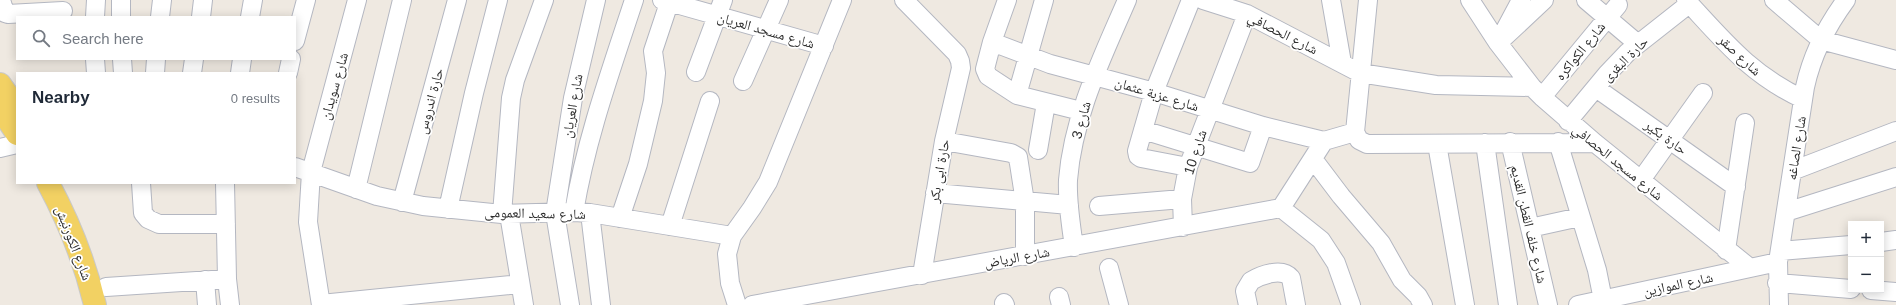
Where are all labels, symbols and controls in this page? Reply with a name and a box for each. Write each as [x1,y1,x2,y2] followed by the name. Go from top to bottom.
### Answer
[715,8,816,53] street label: شارع مسجد العريان
[1244,9,1321,61] street label: شارع الحصافي
[16,16,296,60] search box
[1552,19,1610,85] street label: شارع الكواكره
[30,27,52,49] icon: search
[62,30,144,47] text: Search here
[1713,31,1765,80] street label: شارع صقر
[1599,33,1652,85] street label: حارة البقرى
[317,51,353,122] street label: شارع سويدان
[414,66,447,136] street label: حارة اندروس
[558,73,587,140] street label: شارع العريان
[1113,74,1201,116] street label: شارع عزبة عثمان
[32,88,90,107] text: Nearby
[231,91,280,106] text: 0 results
[1068,99,1096,141] street label: شارع 3
[1783,115,1811,181] street label: شارع الصاغه
[1640,116,1690,159] street label: حارة بكير
[1567,121,1666,206] street label: شارع مسجد الحصافي
[1180,128,1212,177] street label: شارع 10
[925,138,953,205] street label: حارة ابى بكر
[1506,163,1550,285] street label: شارع خلف القطن القديم
[51,204,96,283] street label: شارع الكورنيش
[484,204,586,224] street label: شارع سعيد العمومى
[1848,221,1884,293] map controls
[1848,221,1884,257] button: +
[983,243,1051,273] street label: شارع الرياض
[1848,257,1884,293] button: −
[1642,269,1715,301] street label: شارع الموازين

